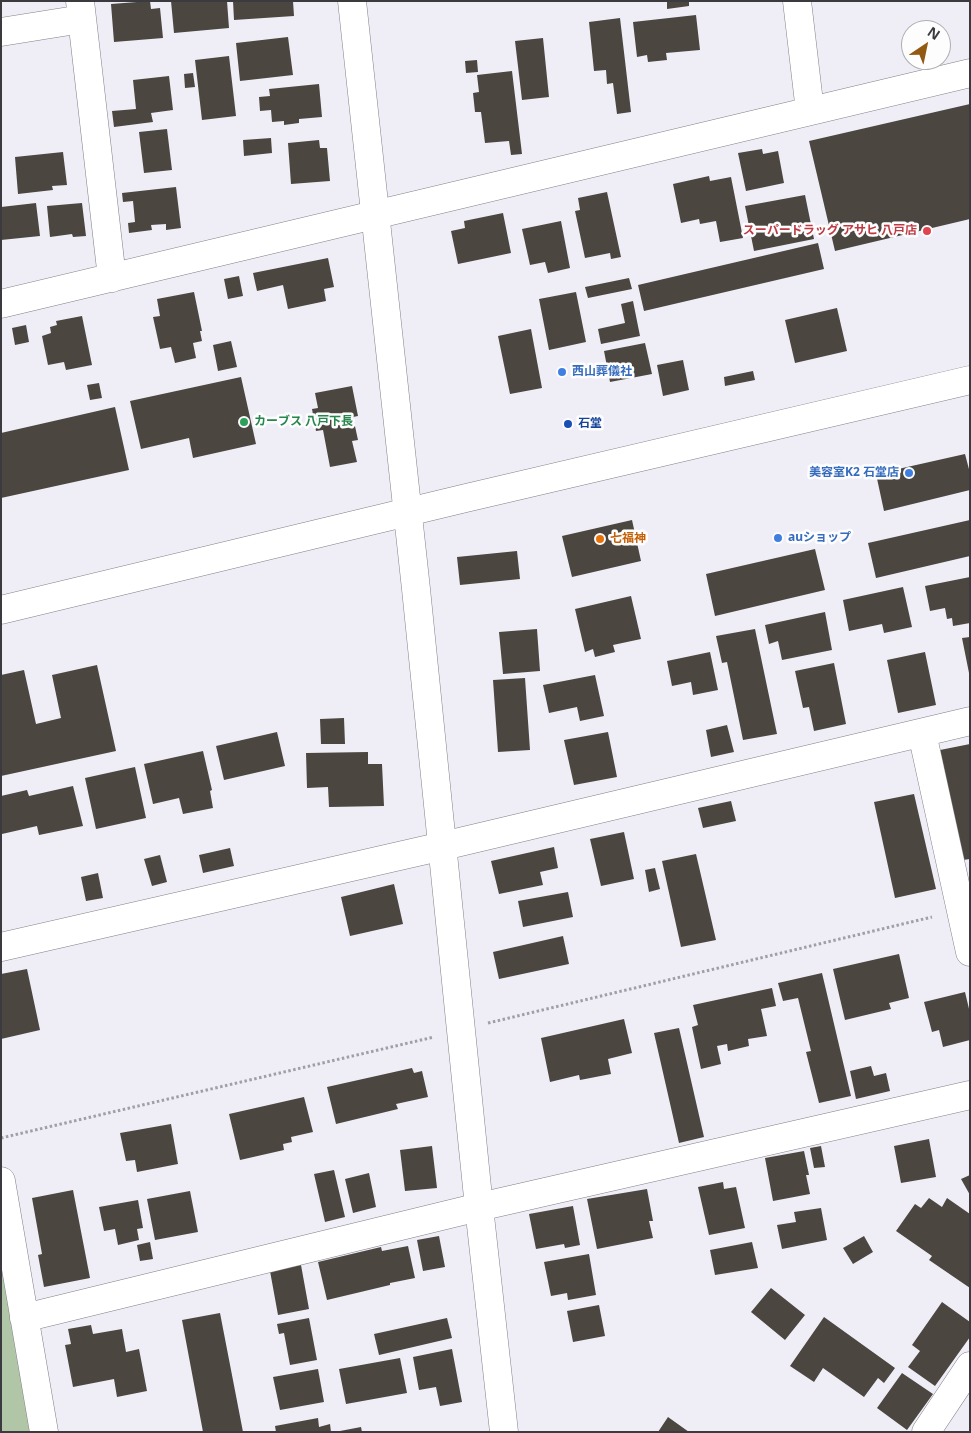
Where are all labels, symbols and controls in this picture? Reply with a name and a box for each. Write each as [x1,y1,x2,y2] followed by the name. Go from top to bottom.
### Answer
[901,20,951,70] north arrow
[924,22,944,44] text: N
[743,224,917,238] place label: スーパードラッグ アサヒ 八戸店
[921,225,933,237] marker: スーパードラッグ アサヒ 八戸店
[572,365,632,379] place label: 西山葬儀社
[556,366,568,378] marker: 西山葬儀社
[254,415,353,429] place label: カーブス 八戸下長
[238,416,250,428] marker: カーブス 八戸下長
[578,417,602,431] place label: 石堂
[562,418,574,430] marker: 石堂
[809,466,899,480] place label: 美容室K2 石堂店
[903,467,915,479] marker: 美容室K2 石堂店
[788,531,851,545] place label: auショップ
[610,532,646,546] place label: 七福神
[772,532,784,544] marker: auショップ
[594,533,606,545] marker: 七福神

